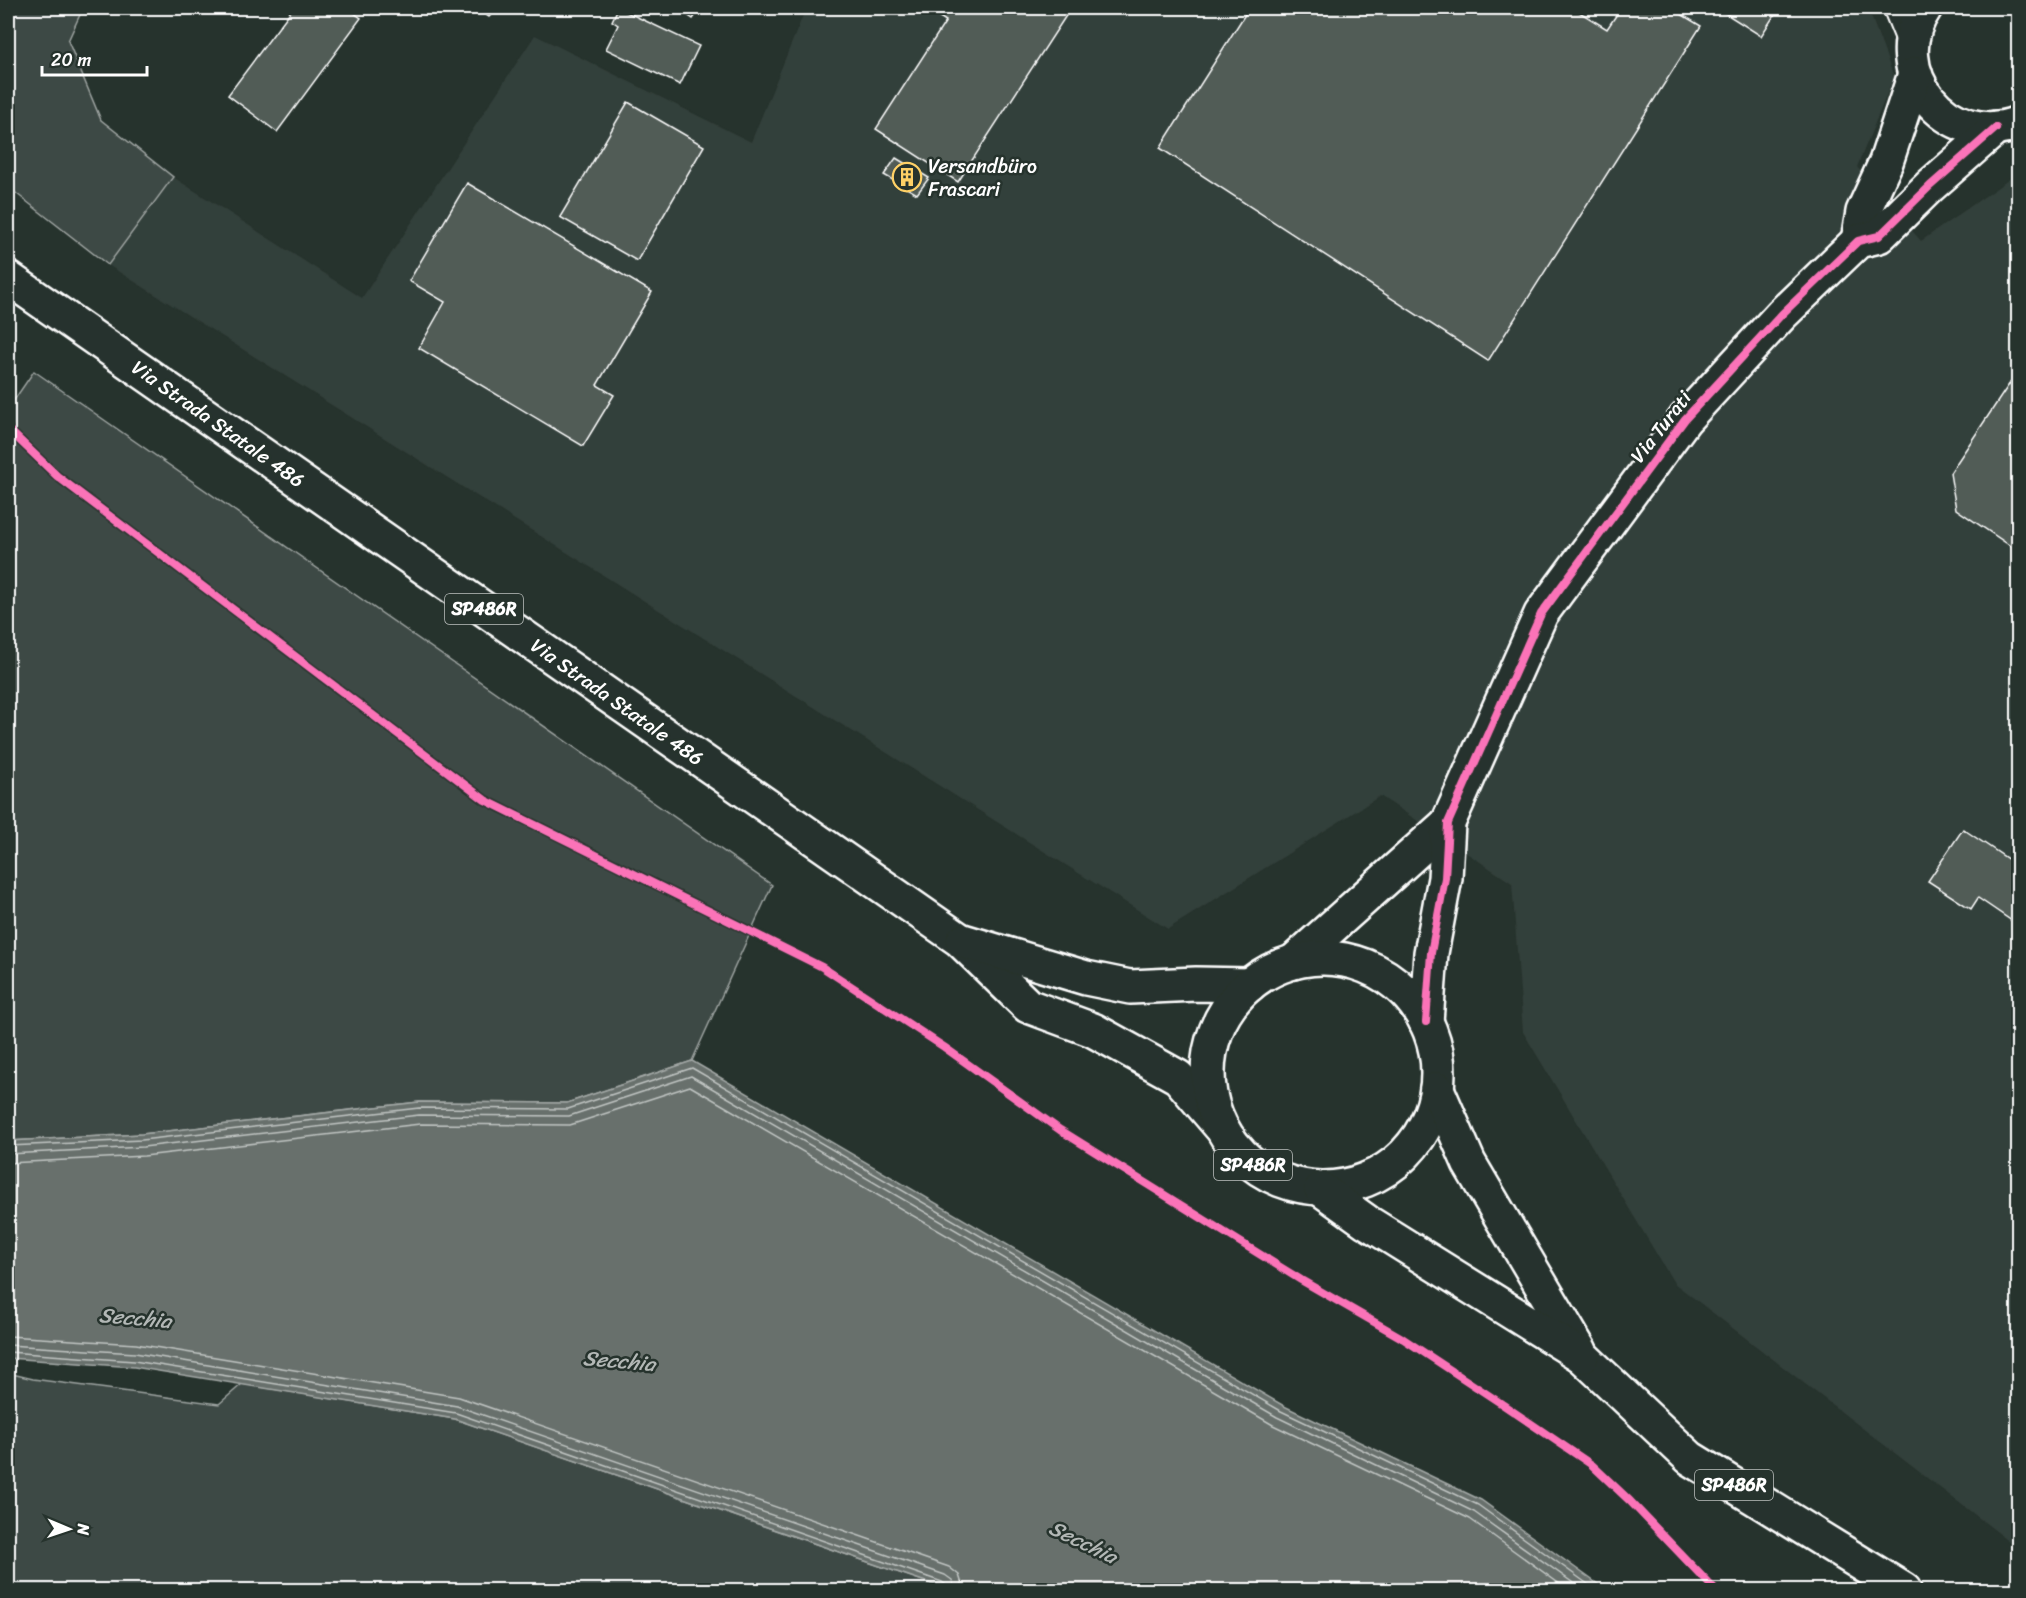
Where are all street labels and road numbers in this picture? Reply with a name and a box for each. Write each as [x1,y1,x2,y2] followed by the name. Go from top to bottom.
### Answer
[124,351,312,497] street label: Via Strada Statale 486
[1621,382,1702,471] street label: Via Turati
[445,594,523,624] road number: SP486R
[523,629,711,775] street label: Via Strada Statale 486
[1214,1150,1292,1180] road number: SP486R
[1695,1470,1773,1500] road number: SP486R

